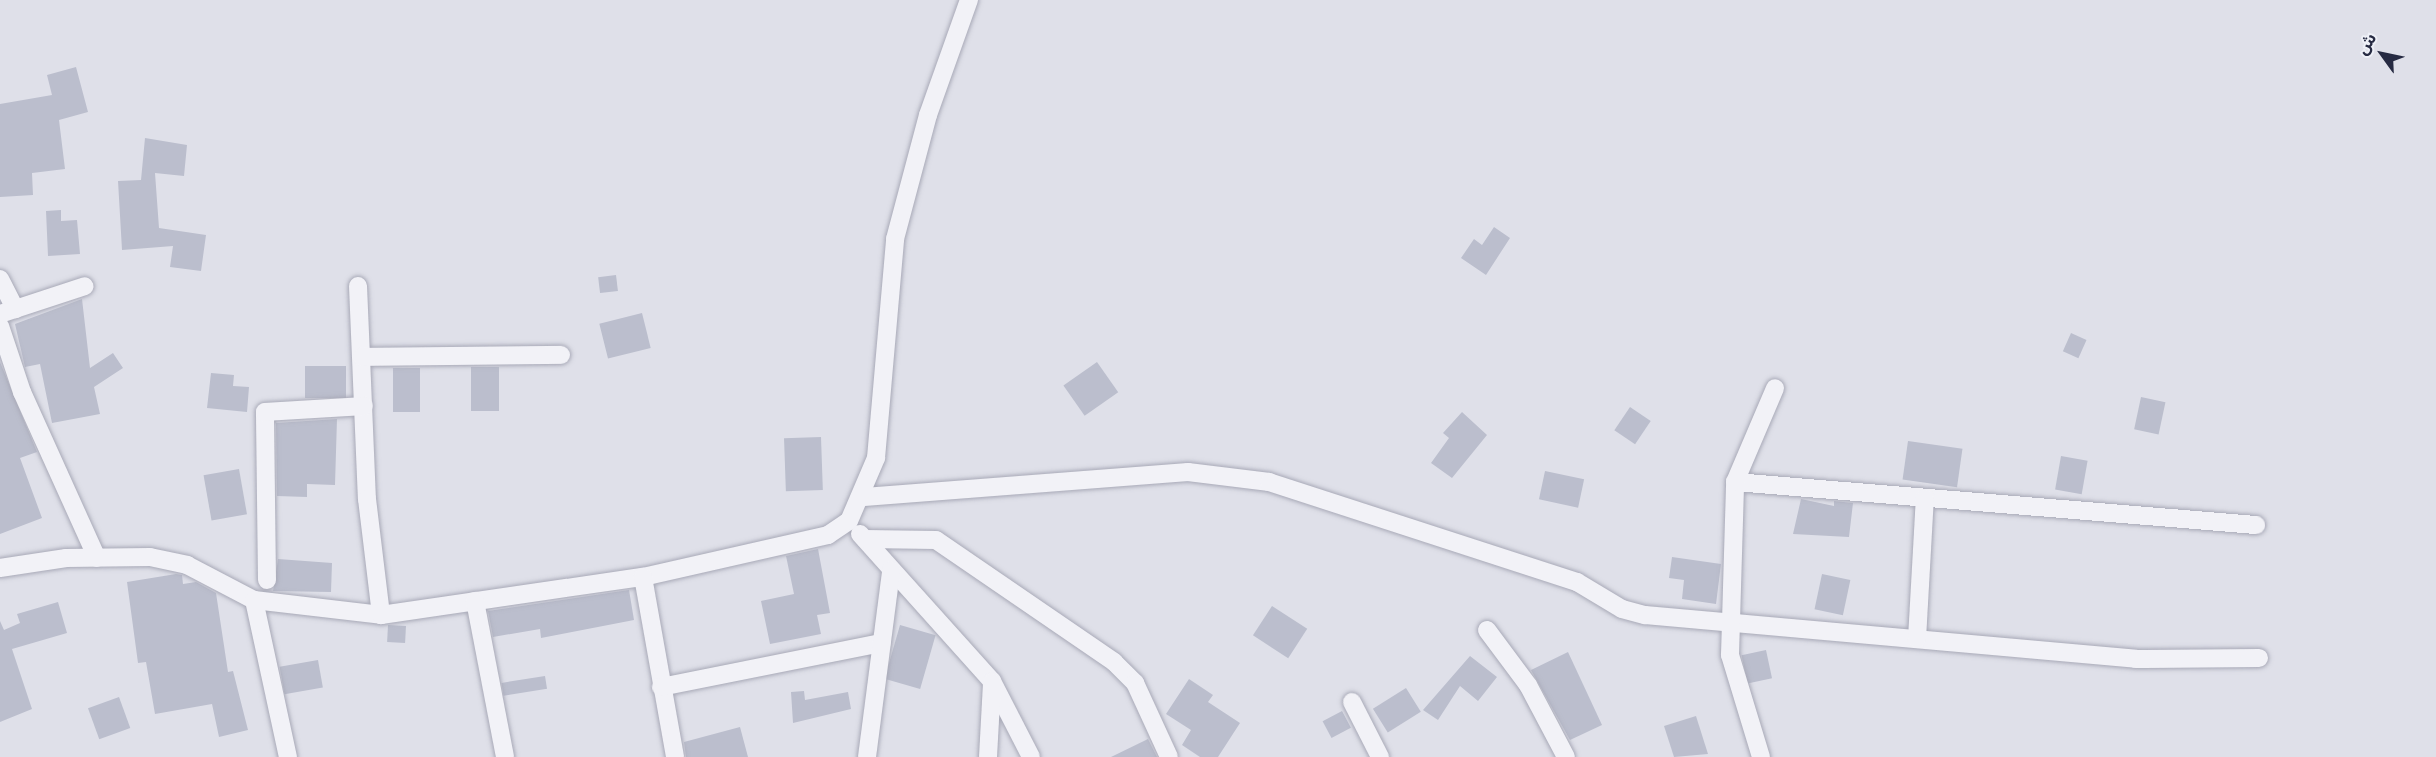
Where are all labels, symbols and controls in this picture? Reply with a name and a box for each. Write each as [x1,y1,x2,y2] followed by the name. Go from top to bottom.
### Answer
[2352,24,2412,84] north arrow
[2353,30,2380,58] text: ش

